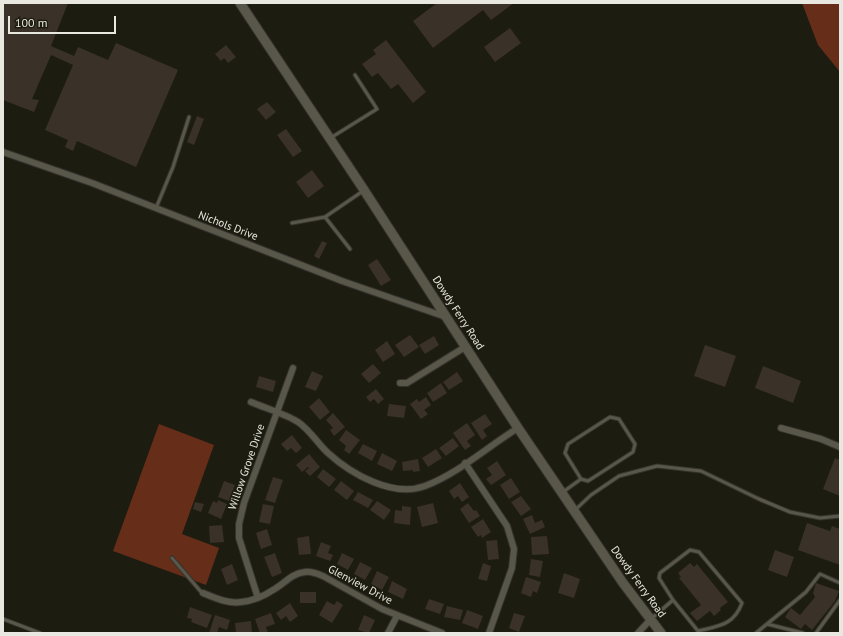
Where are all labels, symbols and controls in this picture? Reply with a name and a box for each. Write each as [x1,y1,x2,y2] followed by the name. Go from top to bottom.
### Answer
[10,8,118,34] scale bar
[15,15,48,30] text: 100 m
[196,209,260,243] street label: Nichols Drive
[429,274,487,352] street label: Dowdy Ferry Road
[226,422,268,512] street label: Willow Grove Drive
[608,544,668,620] street label: Dowdy Ferry Road
[326,563,394,607] street label: Glenview Drive

